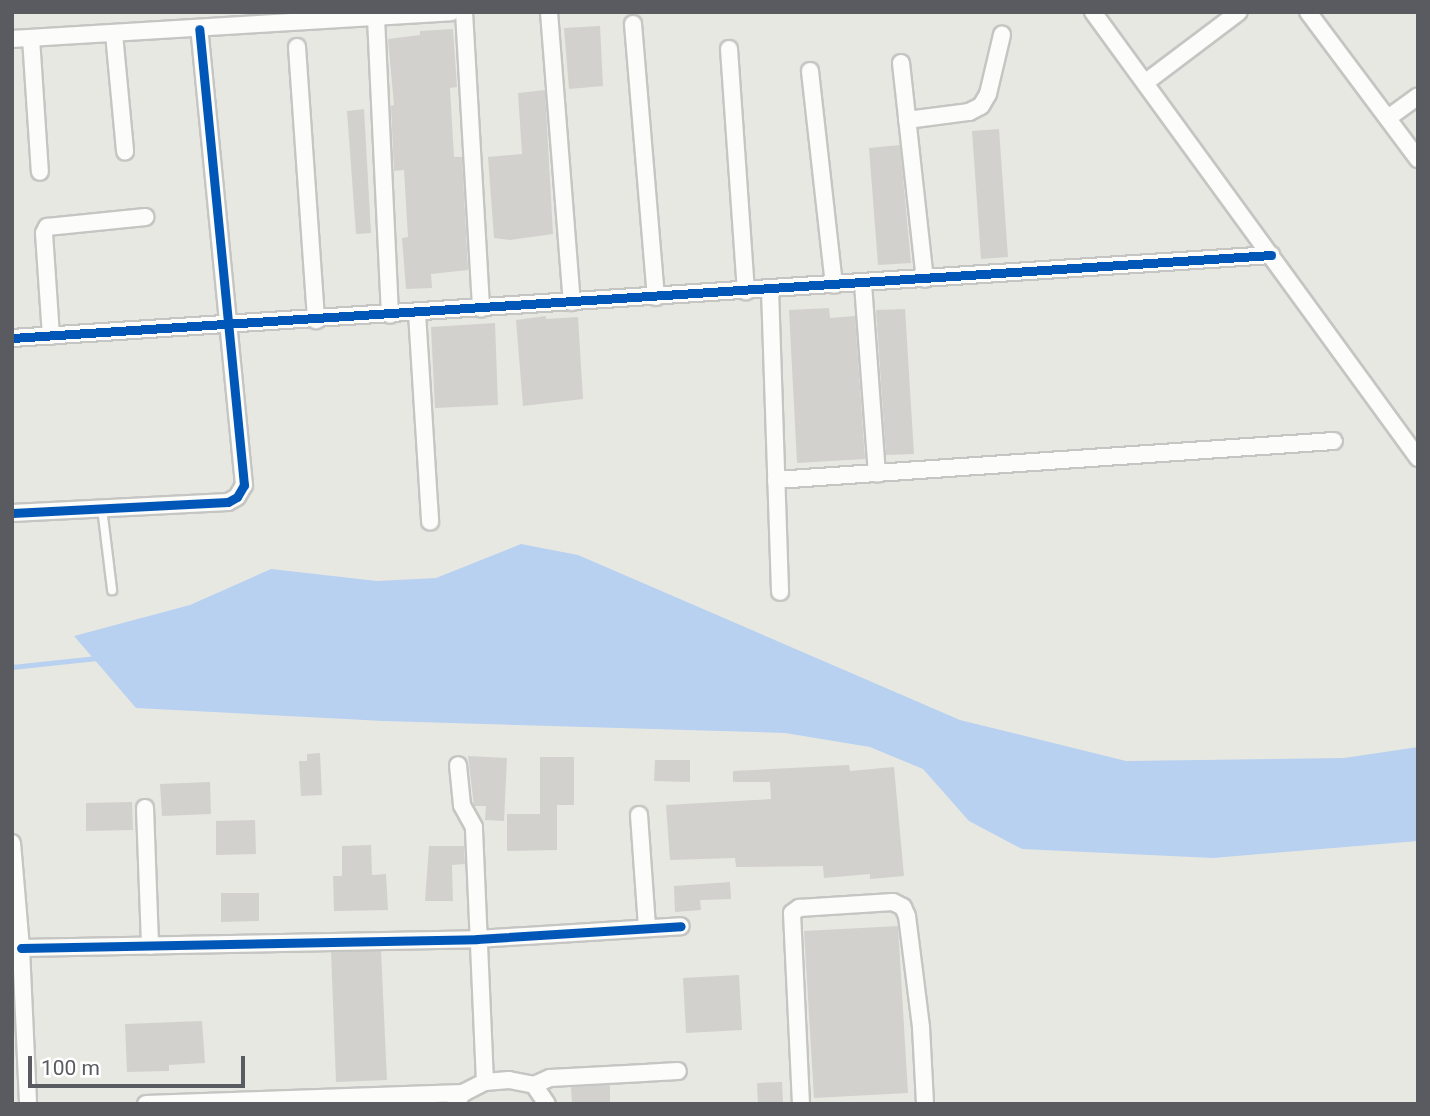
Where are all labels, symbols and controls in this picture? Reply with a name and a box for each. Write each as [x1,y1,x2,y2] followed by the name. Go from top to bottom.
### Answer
[32,1042,248,1086] scale bar
[41,1056,100,1080] text: 100 m

